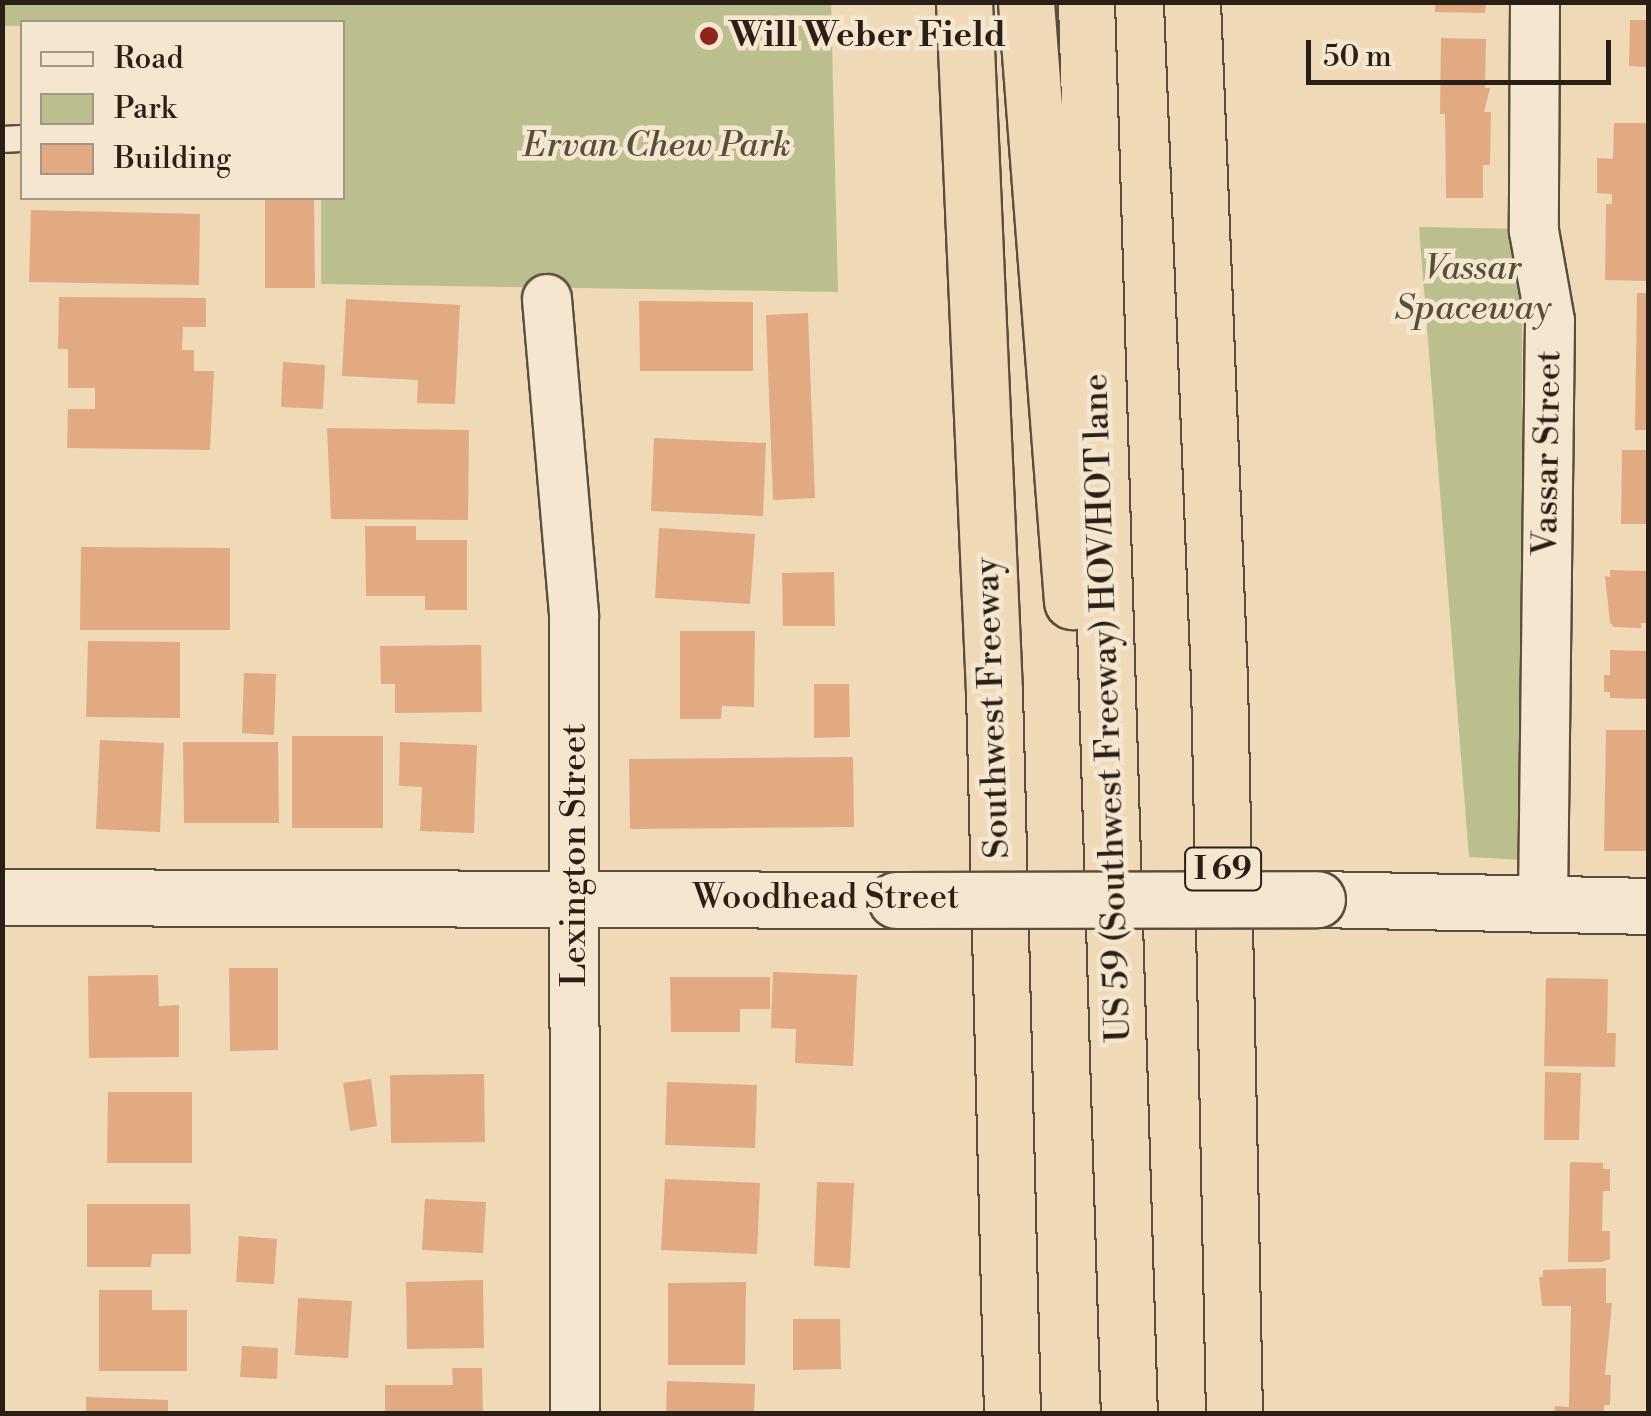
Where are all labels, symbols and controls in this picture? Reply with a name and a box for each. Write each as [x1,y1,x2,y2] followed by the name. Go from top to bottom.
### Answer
[729,15,1006,57] place label: Will Weber Field
[20,20,345,200] legend
[1311,20,1616,82] scale bar
[698,25,720,47] marker: Will Weber Field
[1323,38,1392,76] text: 50 m
[114,40,184,78] text: Road
[114,90,176,128] text: Park
[523,125,791,167] park label: Ervan Chew Park
[114,140,231,178] text: Building
[1395,248,1551,330] park label: Vassar Spaceway
[1525,350,1571,556] street label: Vassar Street
[1075,373,1141,1043] street label: US 59 (Southwest Freeway) HOV/HOT lane
[967,557,1019,859] street label: Southwest Freeway
[554,723,596,987] street label: Lexington Street
[1183,842,1263,896] road number: I 69
[693,877,959,919] street label: Woodhead Street

